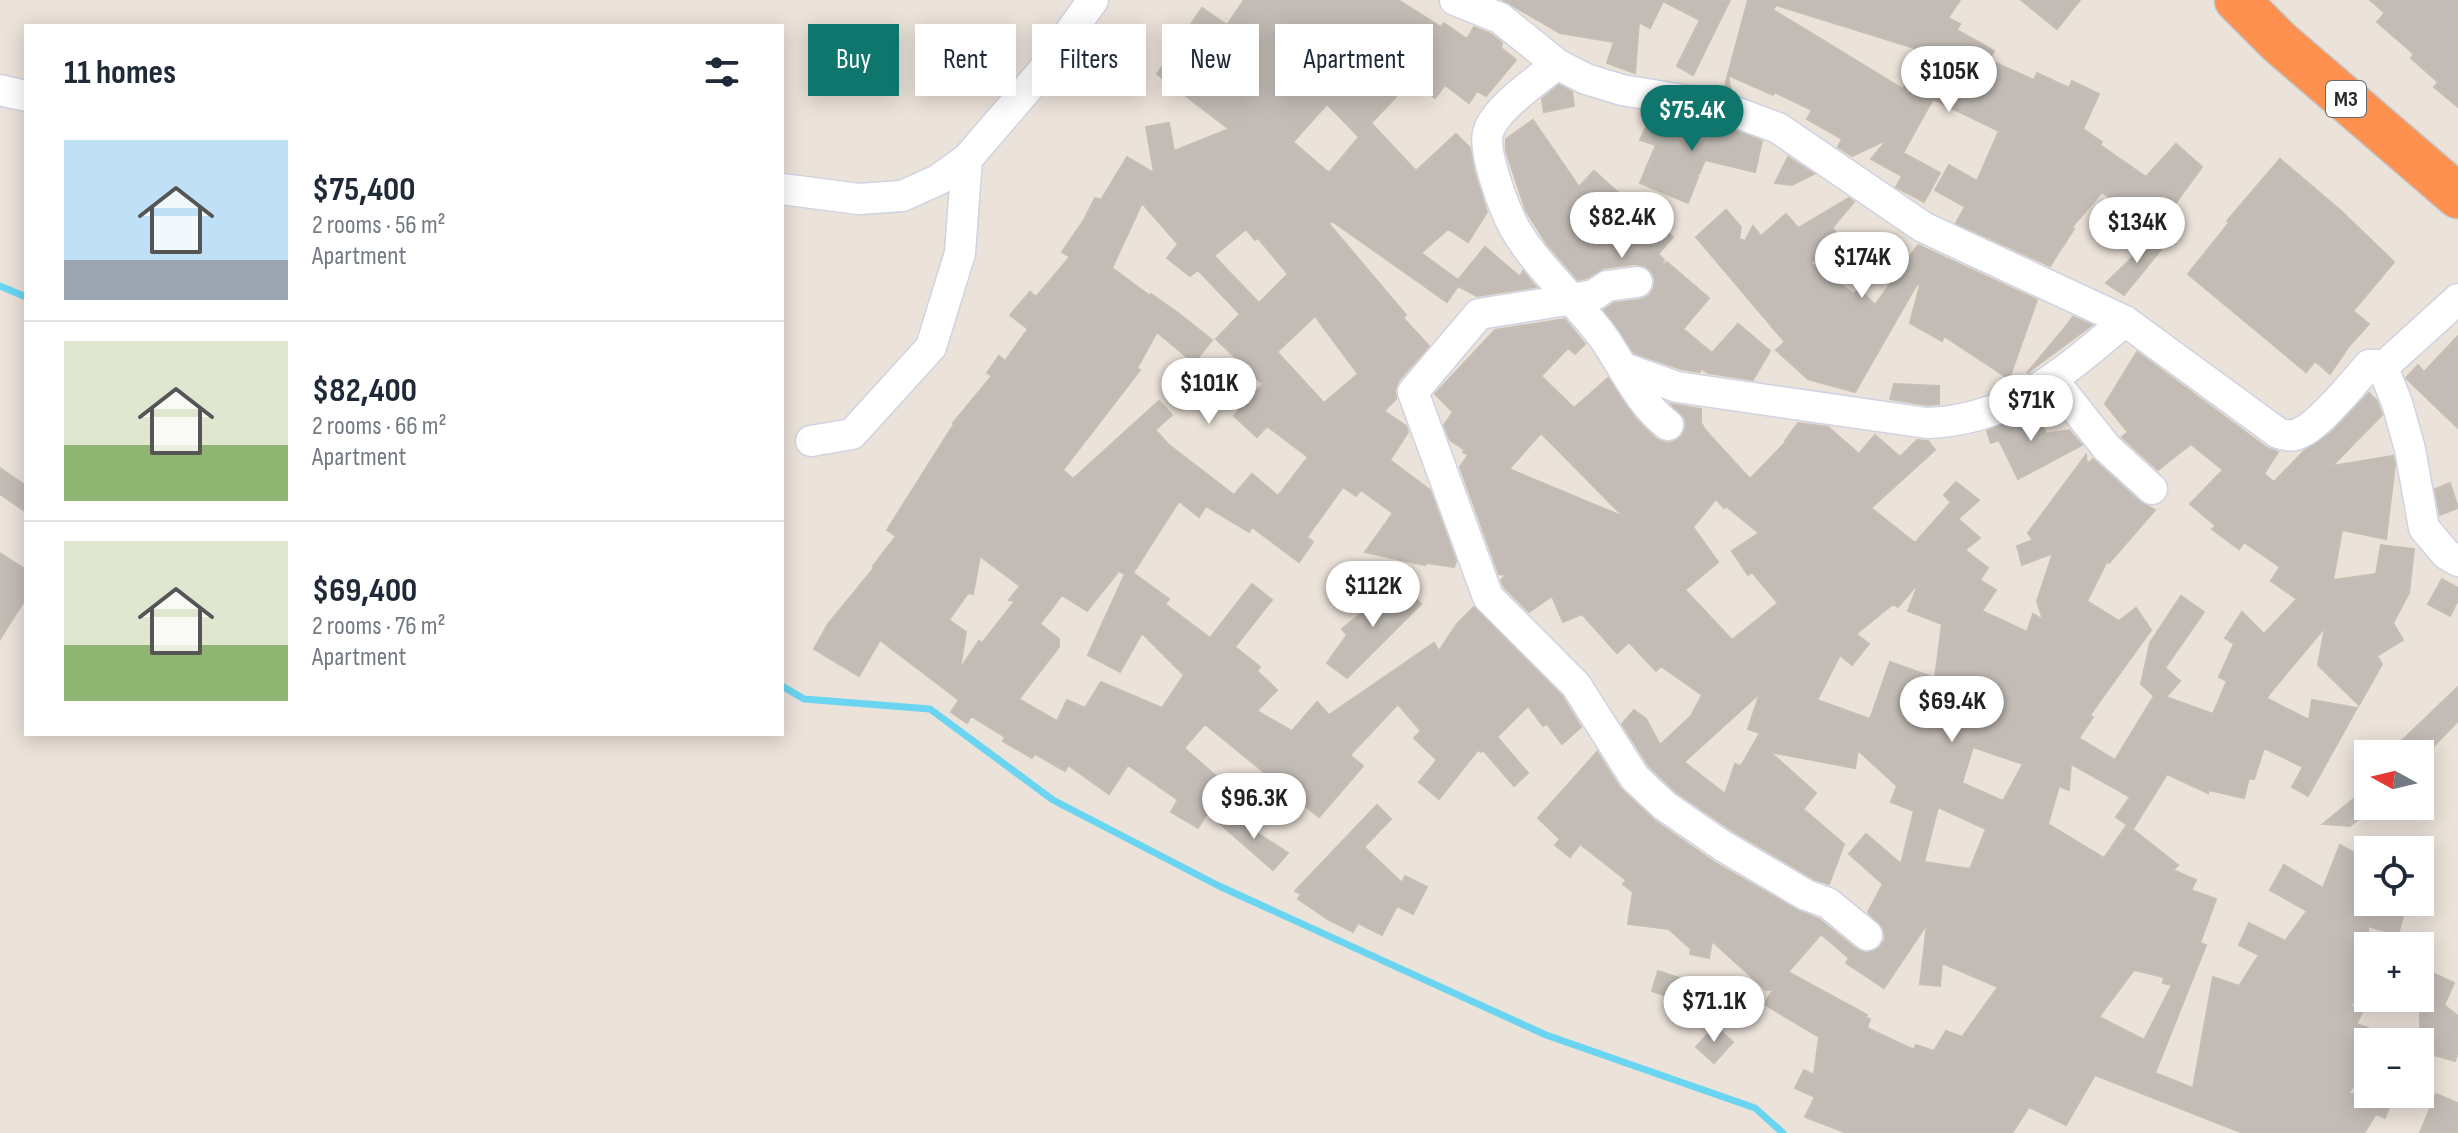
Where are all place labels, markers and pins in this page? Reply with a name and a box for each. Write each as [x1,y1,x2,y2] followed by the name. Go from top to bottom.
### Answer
[1893,46,2005,114] pin: $105K
[1627,85,1757,153] pin: $75.4K
[1557,192,1687,260] pin: $82.4K
[2081,197,2193,265] pin: $134K
[1806,232,1918,300] pin: $174K
[1153,358,1265,426] pin: $101K
[1984,375,2078,443] pin: $71K
[1317,561,1429,629] pin: $112K
[1887,676,2017,744] pin: $69.4K
[1189,773,1319,841] pin: $96.3K
[1649,976,1779,1044] pin: $71.1K

